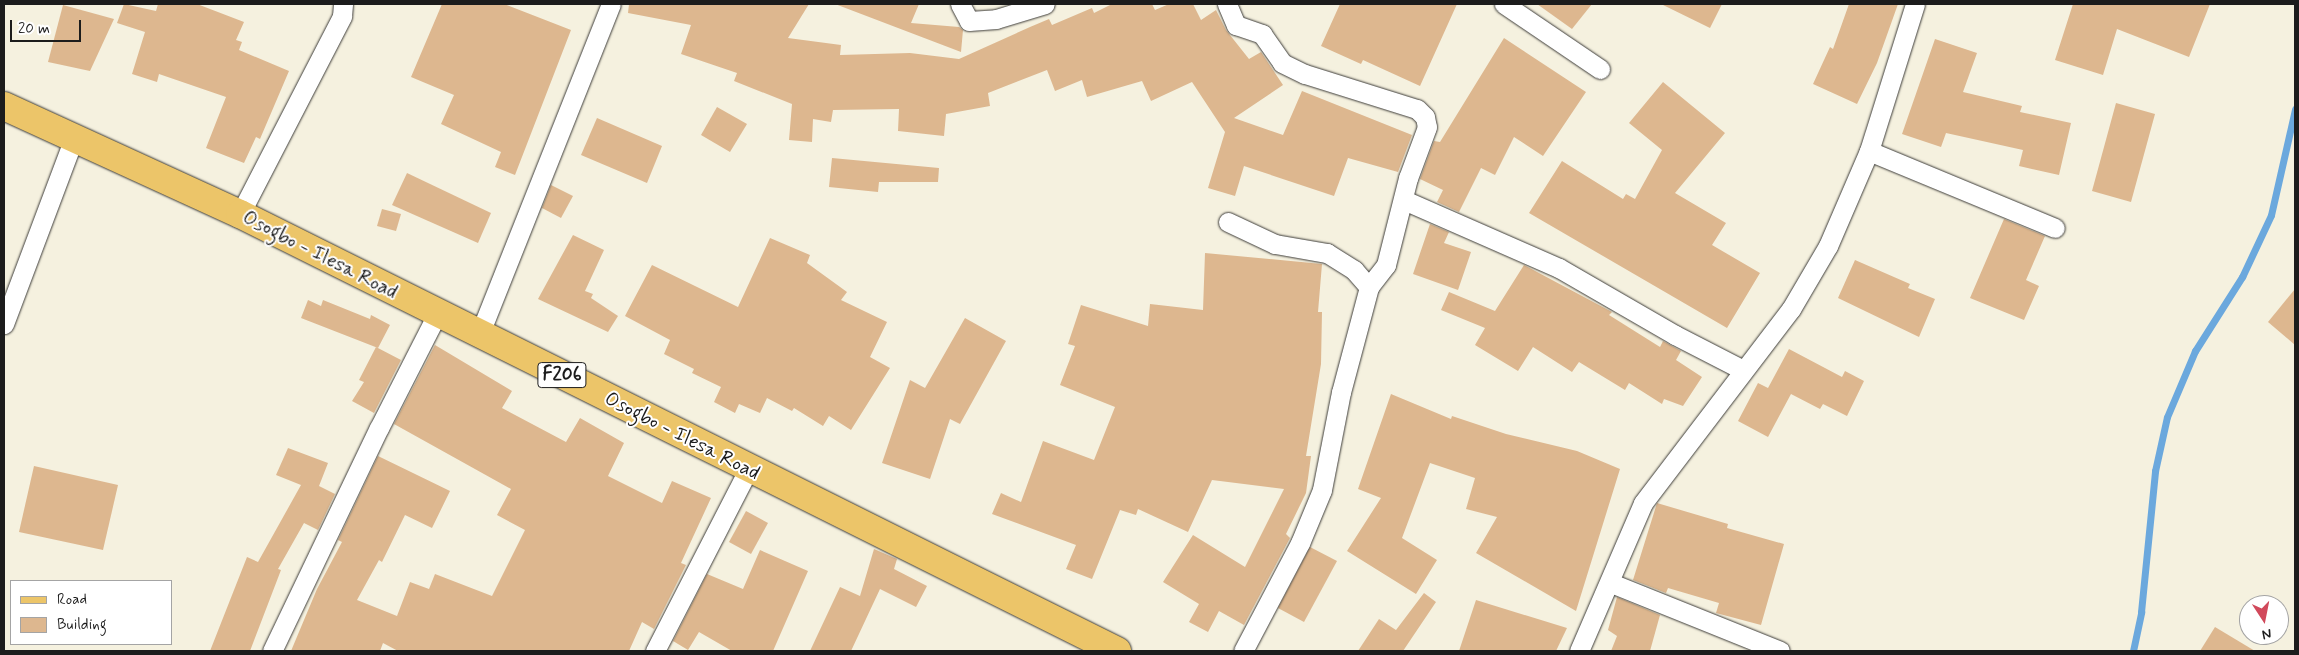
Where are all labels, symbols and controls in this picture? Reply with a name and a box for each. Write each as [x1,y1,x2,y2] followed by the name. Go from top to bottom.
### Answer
[12,10,84,42] scale bar
[18,19,50,39] text: 20 m
[239,206,401,304] street label: Osogbo - Ilesa Road
[537,358,587,392] road number: F206
[601,387,763,485] street label: Osogbo - Ilesa Road
[10,580,172,645] legend
[57,590,87,610] text: Road
[2239,595,2289,645] north arrow
[57,615,107,635] text: Building
[2260,624,2273,643] text: N

